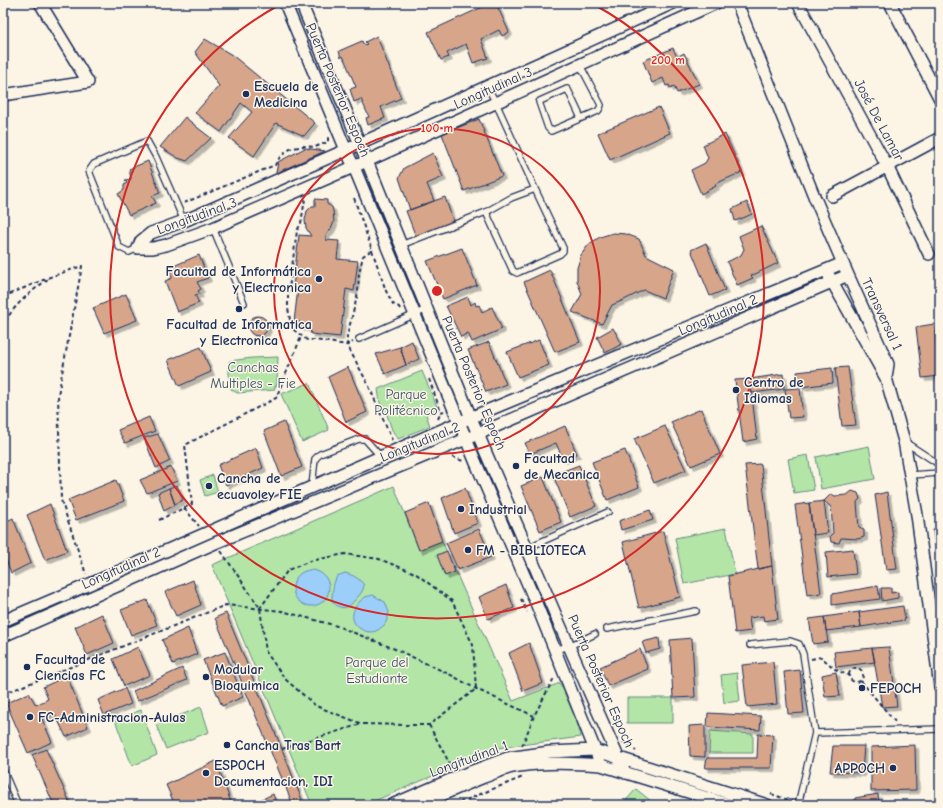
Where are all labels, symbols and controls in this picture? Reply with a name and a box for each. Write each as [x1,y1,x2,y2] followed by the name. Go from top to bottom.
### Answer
[302,20,374,160] street label: Puerta Posterior Espoch
[651,53,685,67] text: 200 m
[451,63,535,113] street label: Longitudinal 3
[850,76,908,164] street label: José De Lamar
[254,78,319,111] place label: Escuela de Medicina
[241,89,251,99] marker: Escuela de Medicina
[421,121,453,135] text: 100 m
[155,194,239,238] street label: Longitudinal 3
[165,263,311,296] place label: Facultad de Informática y Electronica
[314,274,324,284] marker: Facultad de Informática y Electronica
[858,275,906,353] street label: Transversal 1
[430,284,444,298] centre of rings
[676,291,760,339] street label: Longitudinal 2
[234,304,244,314] marker: Facultad de Informatica y Electronica
[438,313,510,453] street label: Puerta Posterior Espoch
[166,316,312,349] place label: Facultad de Informatica y Electronica
[210,359,296,392] park label: Canchas Multiples - Fie
[744,374,803,407] place label: Centro de Idiomas
[731,385,741,395] marker: Centro de Idiomas
[374,386,438,419] park label: Parque Politécnico
[378,418,462,466] street label: Longitudinal 2
[524,450,600,483] place label: Facultad de Mecanica
[511,461,521,471] marker: Facultad de Mecanica
[217,470,302,503] place label: Cancha de ecuavoley FIE
[204,481,214,491] marker: Cancha de ecuavoley FIE
[469,501,527,518] place label: Industrial
[456,504,466,514] marker: Industrial
[476,542,586,559] place label: FM - BIBLIOTECA
[79,543,163,593] street label: Longitudinal 2
[463,545,473,555] marker: FM - BIBLIOTECA
[564,612,638,750] street label: Puerta Posterior Espoch
[35,651,106,684] place label: Facultad de Ciencias FC
[345,654,409,687] park label: Parque del Estudiante
[214,661,279,694] place label: Modular Bioquimica
[22,662,32,672] marker: Facultad de Ciencias FC
[201,672,211,682] marker: Modular Bioquimica
[870,680,922,697] place label: FEPOCH
[857,683,867,693] marker: FEPOCH
[38,709,185,726] place label: FC-Administracion-Aulas
[25,712,35,722] marker: FC-Administracion-Aulas
[235,737,341,754] place label: Cancha Tras Bart
[427,737,511,781] street label: Longitudinal 1
[222,740,232,750] marker: Cancha Tras Bart
[214,757,333,790] place label: ESPOCH Documentacion, IDI
[834,760,885,777] place label: APPOCH
[888,763,898,773] marker: APPOCH
[201,768,211,778] marker: ESPOCH Documentacion, IDI

